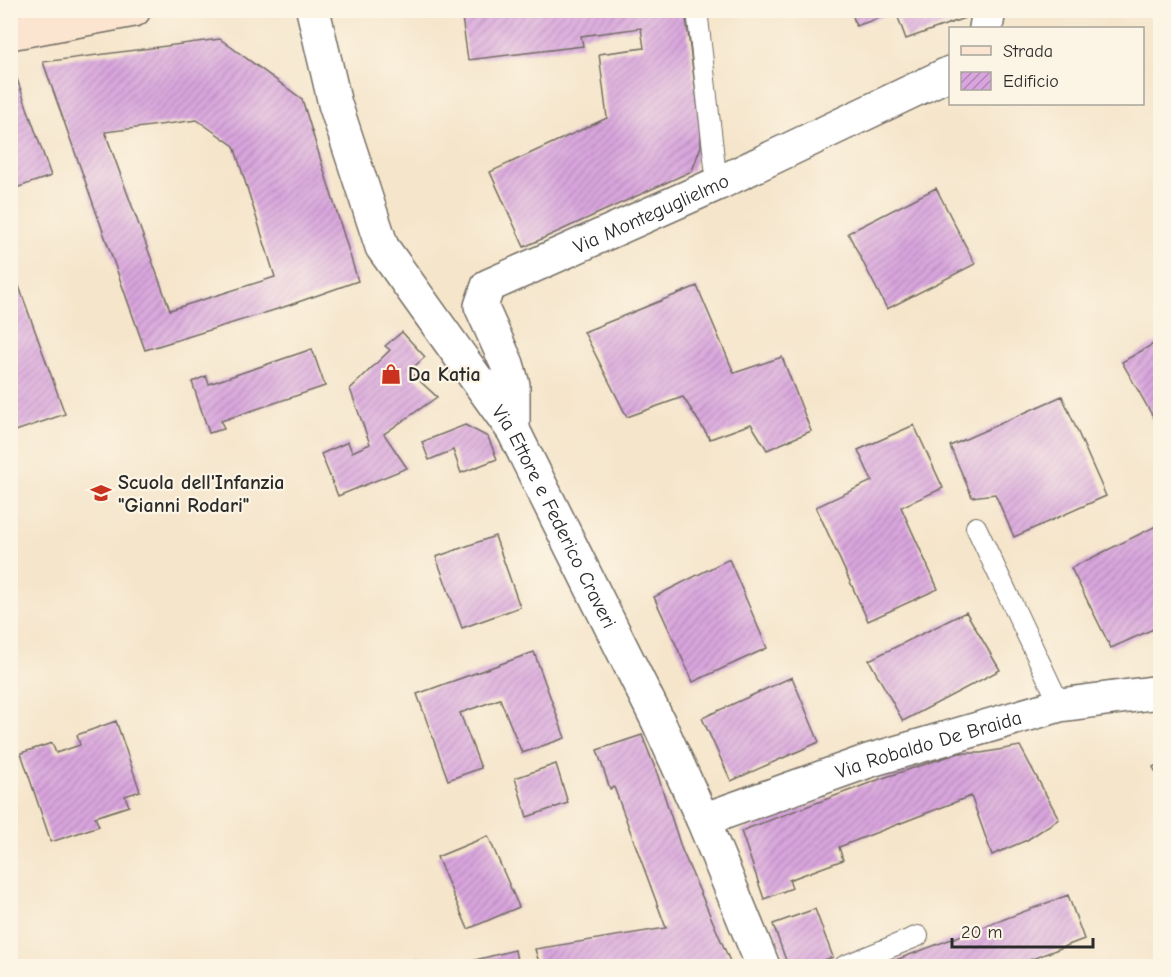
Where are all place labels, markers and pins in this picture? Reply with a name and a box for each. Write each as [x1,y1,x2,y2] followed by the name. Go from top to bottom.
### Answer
[379,362,403,386] shop icon: Da Katia
[408,363,481,386] place label: Da Katia
[118,471,284,517] place label: Scuola dell'Infanzia "Gianni Rodari"
[89,481,113,505] school or university icon: Scuola dell'Infanzia "Gianni Rodari"

